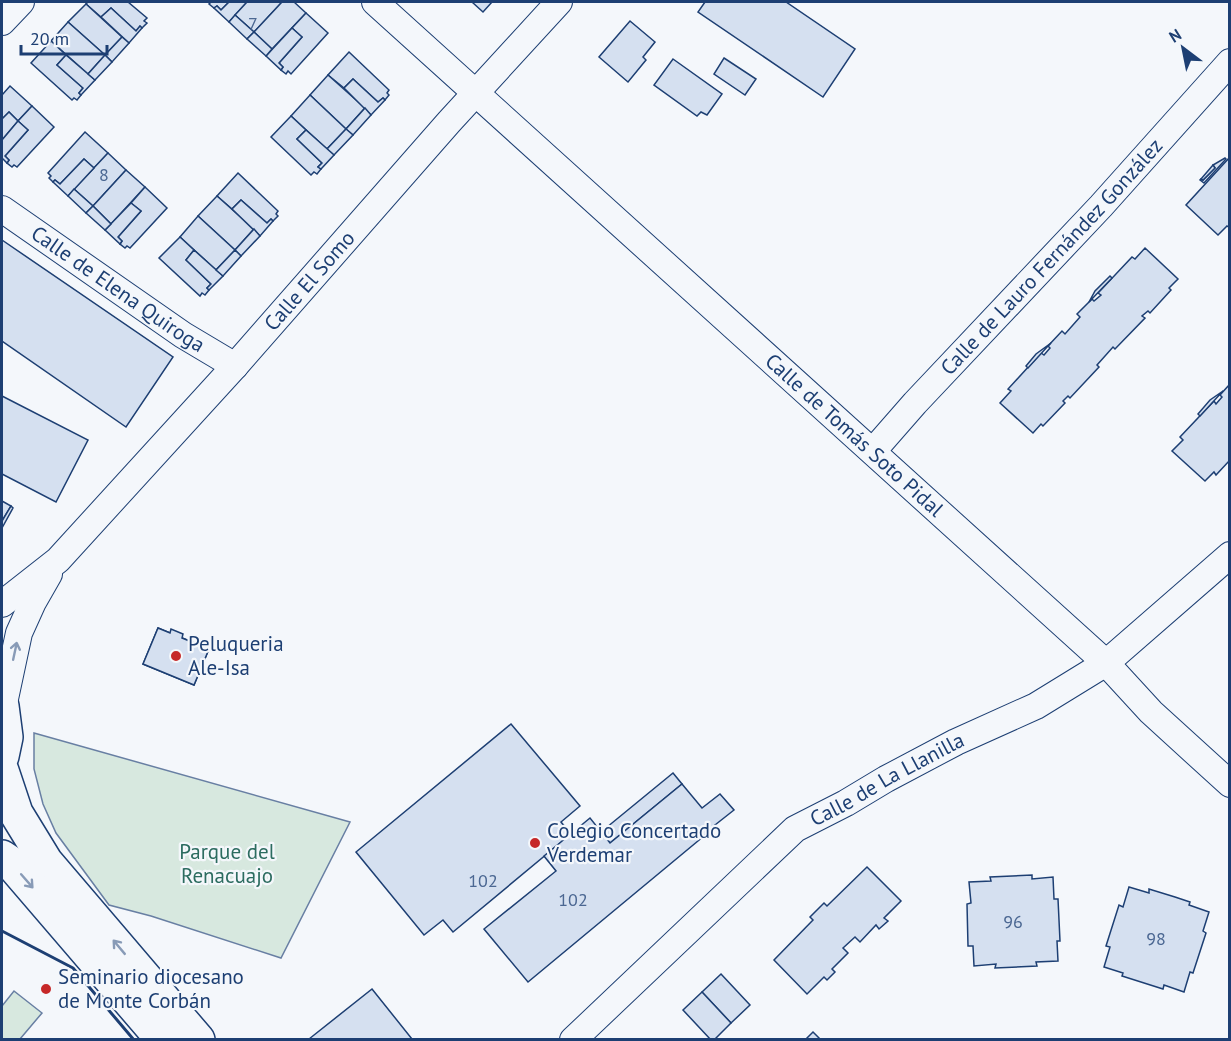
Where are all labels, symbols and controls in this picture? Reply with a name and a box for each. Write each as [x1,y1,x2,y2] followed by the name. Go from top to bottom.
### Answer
[248,12,258,35] house number: 7
[21,18,106,56] scale bar
[1153,18,1213,78] north arrow
[1165,24,1185,47] text: N
[30,27,69,50] text: 20 m
[934,132,1168,381] street label: Calle de Lauro Fernández González
[99,163,109,186] house number: 8
[26,219,210,358] street label: Calle de Elena Quiroga
[258,225,360,336] street label: Calle El Somo
[760,347,949,522] street label: Calle de Tomás Soto Pidal
[188,630,284,681] place label: Peluqueria Ale-Isa
[10,642,21,661] one-way arrow
[169,649,183,663] marker: Peluqueria Ale-Isa
[805,726,968,832] street label: Calle de La Llanilla
[546,817,721,868] place label: Colegio Concertado Verdemar
[528,836,542,850] marker: Colegio Concertado Verdemar
[179,838,275,889] park label: Parque del Renacuajo
[468,869,498,892] house number: 102
[20,874,34,889] one-way arrow
[558,888,588,911] house number: 102
[1003,910,1023,933] house number: 96
[1146,927,1166,950] house number: 98
[112,939,125,955] one-way arrow
[58,963,244,1014] place label: Seminario diocesano de Monte Corbán
[39,982,53,996] marker: Seminario diocesano de Monte Corbán

